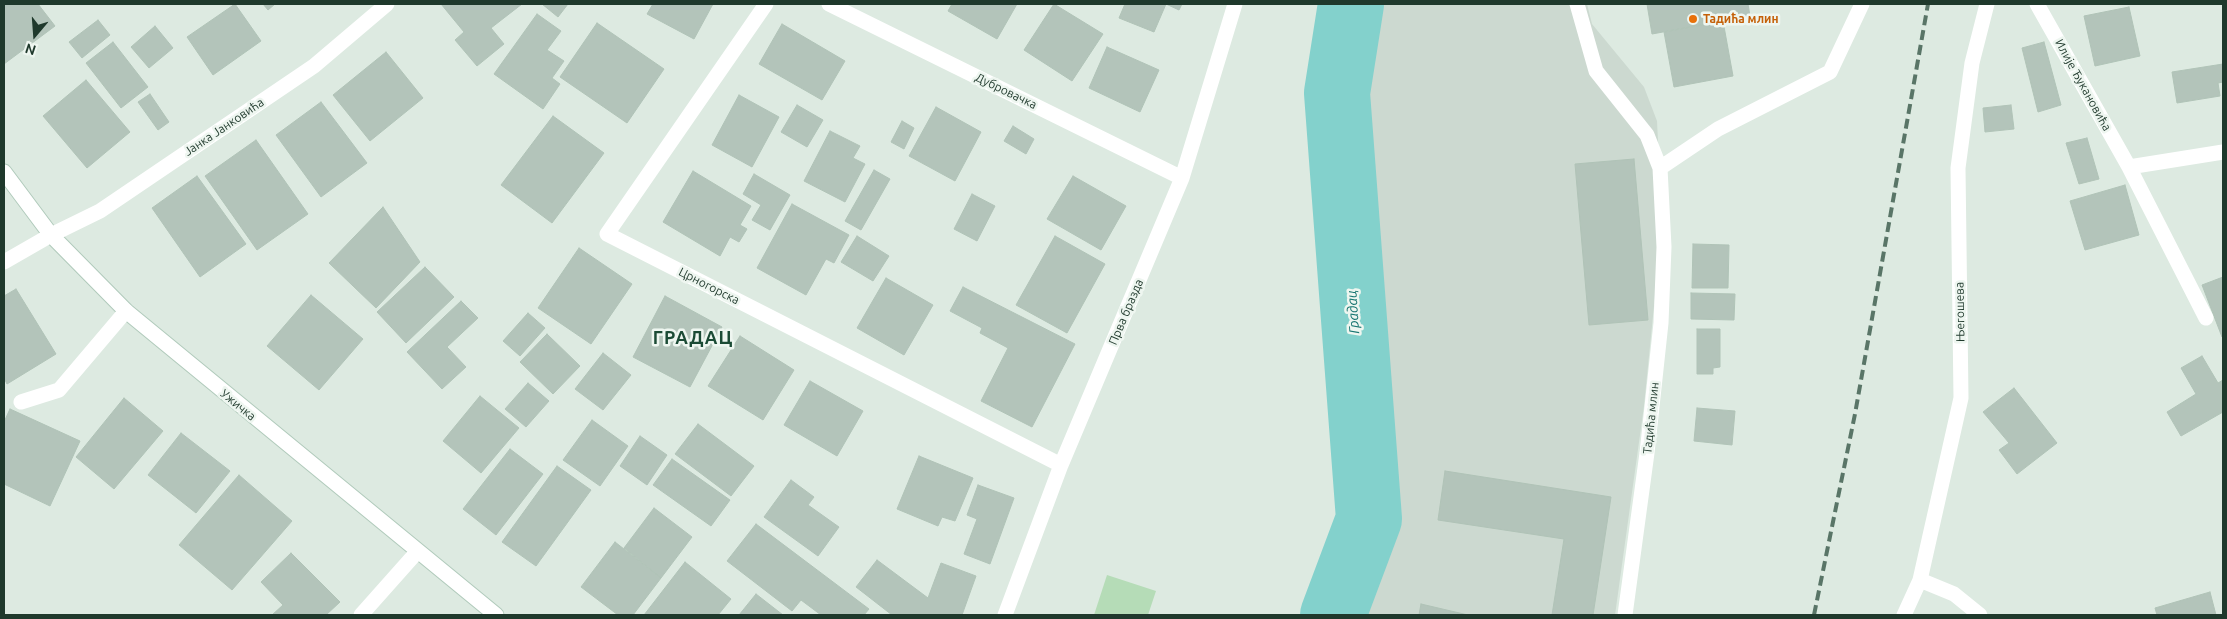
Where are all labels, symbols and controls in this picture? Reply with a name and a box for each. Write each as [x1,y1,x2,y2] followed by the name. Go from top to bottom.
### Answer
[10,10,60,60] north arrow
[1703,12,1778,26] place label: Тадића млин
[1687,13,1699,25] marker: Тадића млин
[2052,37,2114,133] street label: Илије Ђукановића
[23,40,38,58] text: N
[973,70,1039,112] street label: Дубровачка
[181,95,267,159] street label: Јанка Јанковића
[676,265,742,307] street label: Црногорска
[1106,277,1146,347] street label: Прва бразда
[1952,282,1968,342] street label: Његошева
[1343,290,1363,334] water label: Градац
[652,327,734,349] district label: ГРАДАЦ
[1640,381,1662,455] street label: Тадића млин
[217,386,259,424] street label: Ужичка

